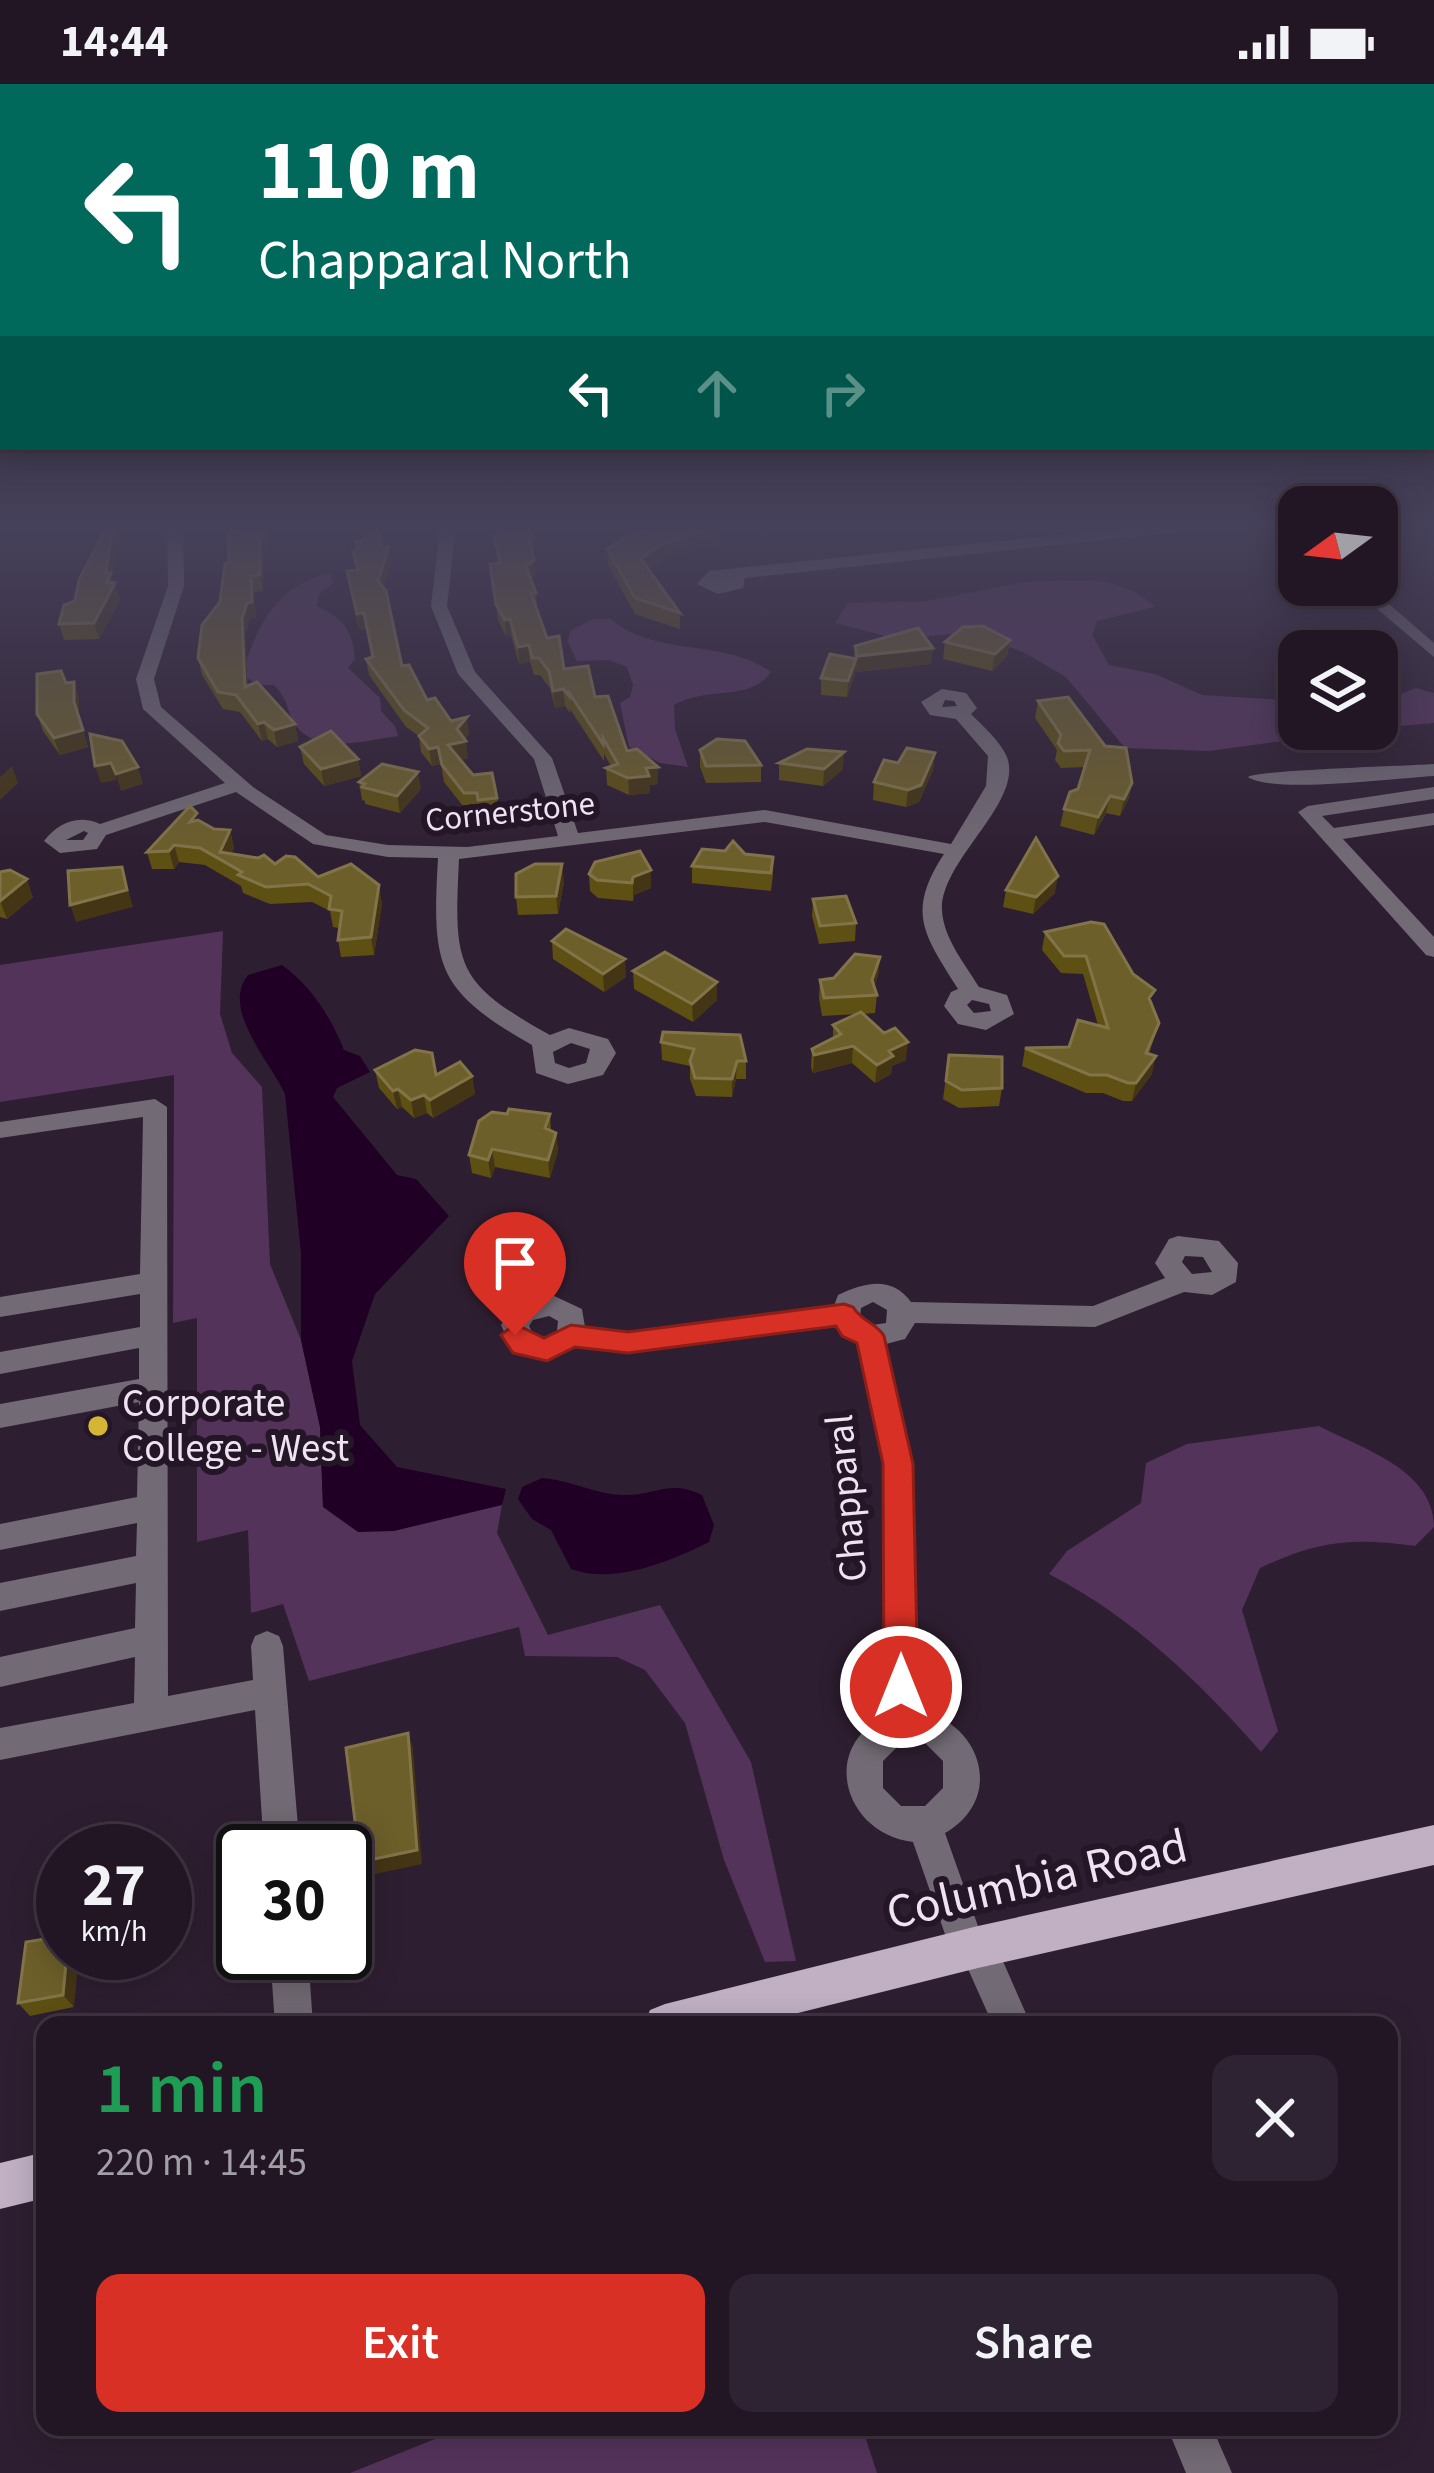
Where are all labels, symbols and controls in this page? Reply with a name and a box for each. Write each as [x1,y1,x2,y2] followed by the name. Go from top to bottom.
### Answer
[60,10,169,74] text: 14:44
[258,112,480,232] text: 110 m
[60,132,216,288] icon: left
[258,223,632,300] text: Chapparal North
[558,360,624,426] icon: left
[684,360,750,426] icon: ahead
[810,360,876,426] icon: right
[1278,486,1398,606] north arrow
[1278,486,1398,750] map controls
[1278,630,1398,750] button: layers
[423,780,597,844] street label: Cornerstone
[464,1212,566,1335] pin
[482,1230,548,1296] icon: arrive
[122,1376,349,1477] place label: Corporate College - West
[812,1412,882,1584] street label: Chapparal
[85,1413,111,1439] marker: Corporate College - West
[838,1624,964,1750] position arrow
[880,1812,1194,1948] street label: Columbia Road
[216,1824,372,1980] speed limit sign: 30
[82,1844,146,1929] text: 27
[81,1910,147,1953] text: km/h
[96,2038,267,2141] text: 1 min
[1212,2055,1338,2181] button: close
[96,2135,307,2191] text: 220 m · 14:45
[96,2274,705,2412] button: Exit
[729,2274,1338,2412] button: Share

